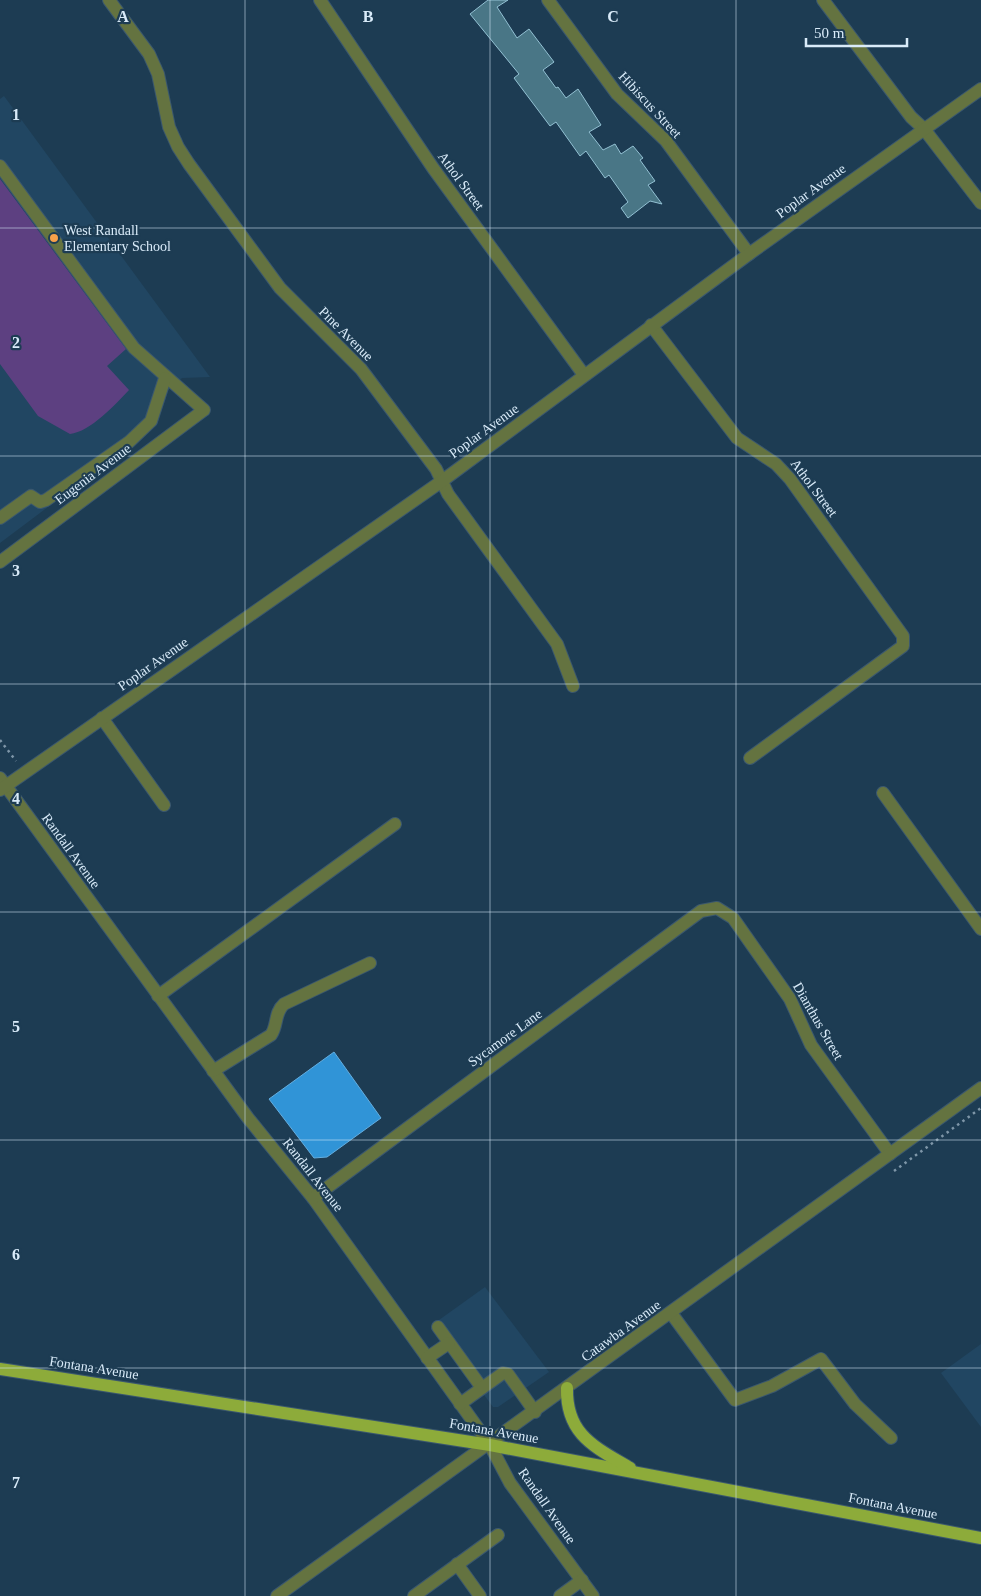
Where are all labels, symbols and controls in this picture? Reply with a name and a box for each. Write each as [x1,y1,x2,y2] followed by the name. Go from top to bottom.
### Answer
[117,8,129,25] text: A
[363,8,374,25] text: B
[607,8,619,25] text: C
[806,15,907,47] scale bar
[814,25,845,41] text: 50 m
[615,69,685,141] street label: Hibiscus Street
[12,106,20,123] text: 1
[435,149,487,213] street label: Athol Street
[774,161,848,221] street label: Poplar Avenue
[64,223,171,254] place label: West Randall Elementary School
[48,232,60,244] marker: West Randall Elementary School
[316,304,376,364] street label: Pine Avenue
[12,334,20,351] text: 2
[447,401,521,461] street label: Poplar Avenue
[52,441,134,507] street label: Eugenia Avenue
[788,456,841,520] street label: Athol Street
[12,562,20,579] text: 3
[115,634,191,694] street label: Poplar Avenue
[12,790,20,807] text: 4
[39,811,103,891] street label: Randall Avenue
[790,980,846,1062] street label: Dianthus Street
[465,1006,545,1070] street label: Sycamore Lane
[12,1018,20,1035] text: 5
[280,1135,346,1215] street label: Randall Avenue
[12,1246,20,1263] text: 6
[578,1297,664,1365] street label: Catawba Avenue
[48,1354,140,1382] street label: Fontana Avenue
[448,1416,540,1446] street label: Fontana Avenue
[515,1465,579,1547] street label: Randall Avenue
[12,1474,20,1491] text: 7
[847,1490,939,1522] street label: Fontana Avenue

